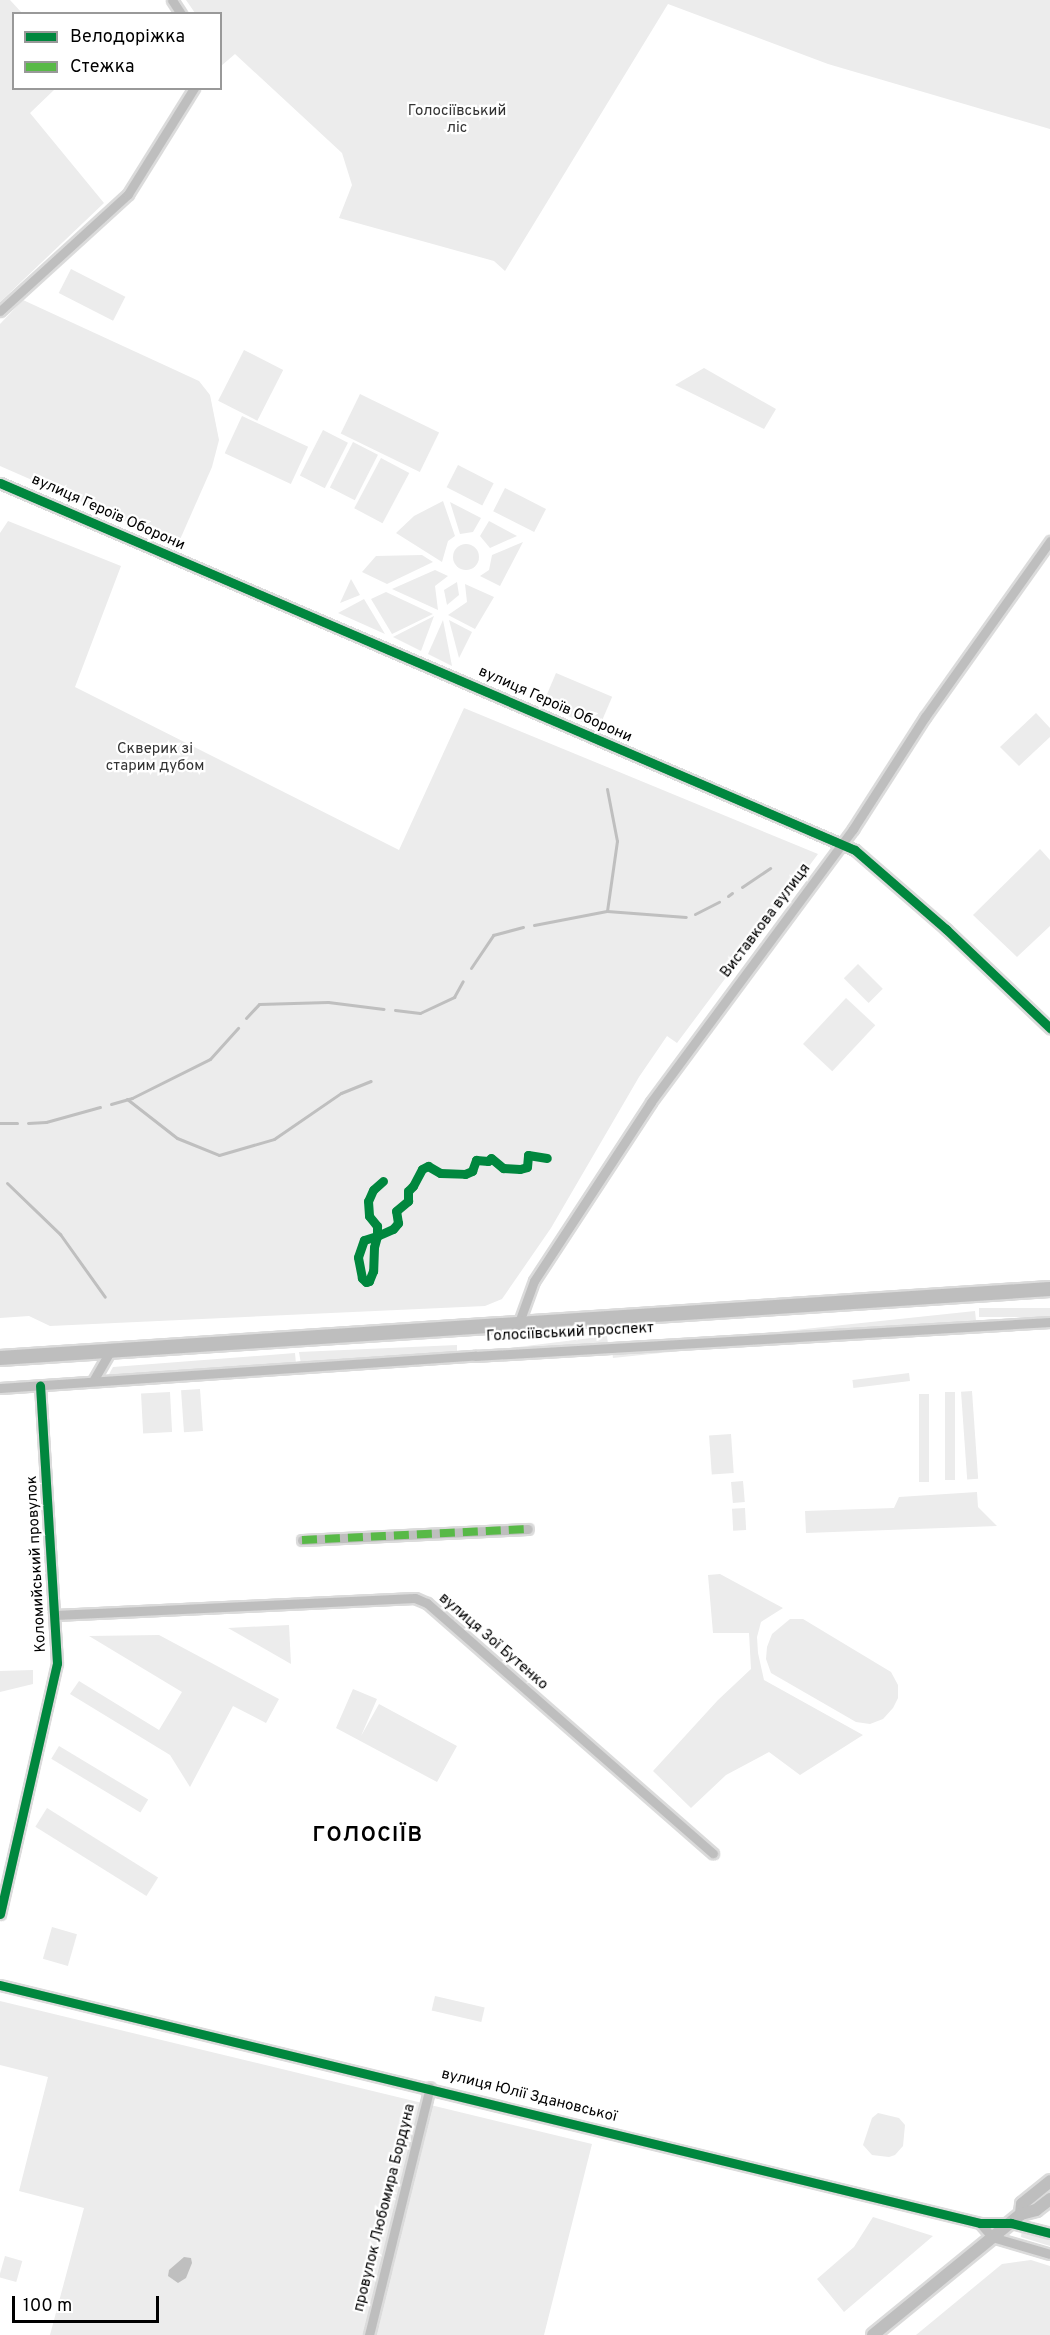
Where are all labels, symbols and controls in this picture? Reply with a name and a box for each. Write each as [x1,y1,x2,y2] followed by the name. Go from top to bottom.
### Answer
[12,12,222,90] legend
[70,26,185,49] text: Велодоріжка
[70,56,134,79] text: Стежка
[408,102,506,137] park label: Голосіївський ліс
[29,471,187,555] street label: вулиця Героїв Оборони
[476,663,634,747] street label: вулиця Героїв Оборони
[106,740,204,775] park label: Скверик зі старим дубом
[717,860,815,982] street label: Виставкова вулиця
[486,1320,654,1346] street label: Голосіївський проспект
[23,1475,51,1653] street label: Коломийський провулок
[435,1590,551,1694] street label: вулиця Зої Бутенко
[313,1823,423,1849] district label: ГОЛОСІЇВ
[439,2065,619,2127] street label: вулиця Юлії Здановської
[350,2102,420,2314] street label: провулок Любомира Бордуна
[15,2284,162,2322] scale bar
[23,2295,72,2318] text: 100 m

